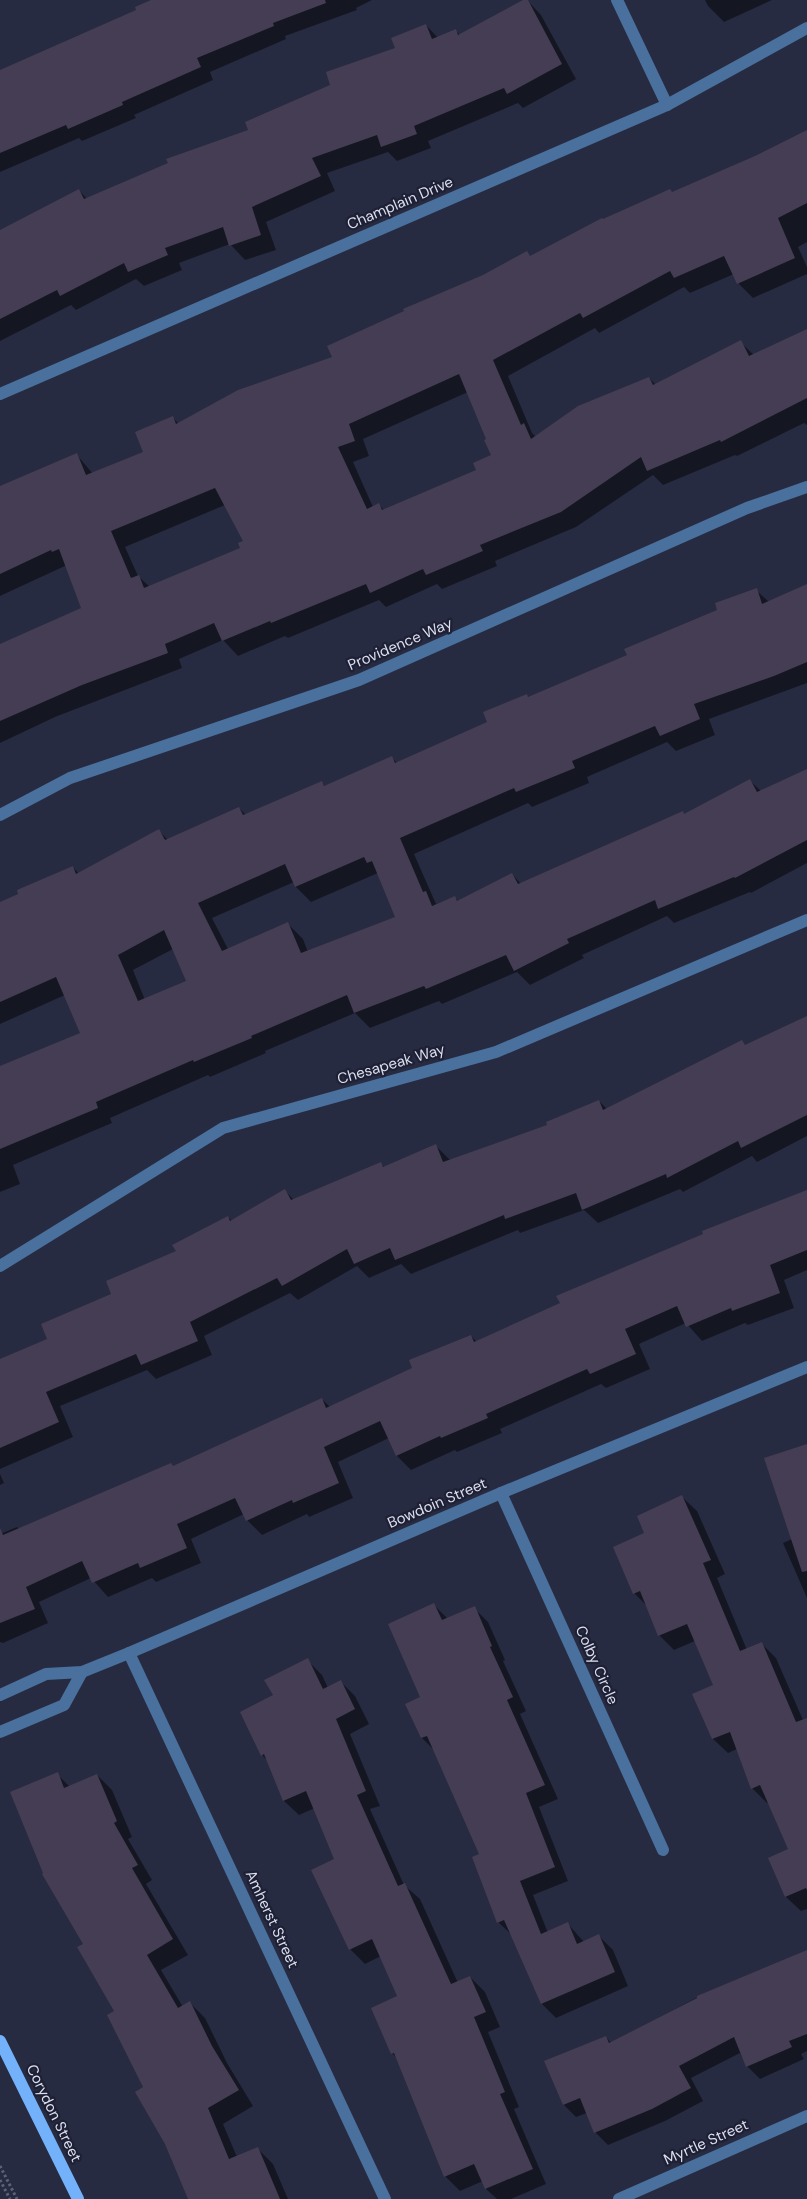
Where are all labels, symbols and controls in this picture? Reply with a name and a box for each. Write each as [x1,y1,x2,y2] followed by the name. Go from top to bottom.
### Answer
[344,172,456,234] street label: Champlain Drive
[345,613,456,675] street label: Providence Way
[335,1039,448,1089] street label: Chesapeak Way
[384,1473,490,1533] street label: Bowdoin Street
[571,1622,623,1708] street label: Colby Circle
[241,1867,303,1971] street label: Amherst Street
[22,2061,86,2165] street label: Corydon Street
[660,2114,752,2170] street label: Myrtle Street

